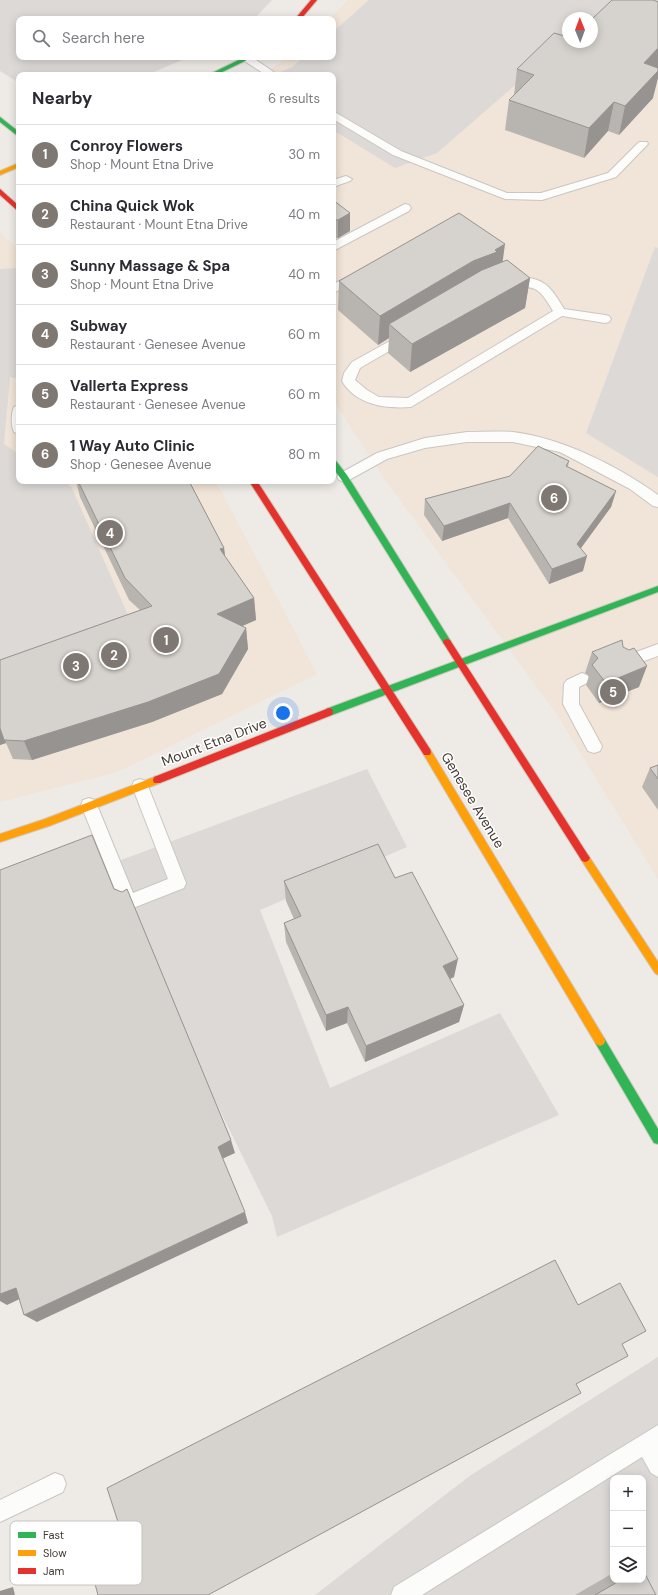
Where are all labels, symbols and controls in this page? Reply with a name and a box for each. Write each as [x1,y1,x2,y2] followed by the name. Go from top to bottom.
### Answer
[562,12,598,48] north arrow
[16,16,336,60] search box
[30,27,52,49] icon: search
[62,28,145,48] text: Search here
[32,87,92,109] text: Nearby
[268,90,320,107] text: 6 results
[70,136,183,156] text: Conroy Flowers
[43,146,47,163] text: 1
[288,146,320,163] text: 30 m
[70,156,214,173] text: Shop · Mount Etna Drive
[70,196,195,216] text: China Quick Wok
[41,206,49,223] text: 2
[288,206,320,223] text: 40 m
[70,216,248,233] text: Restaurant · Mount Etna Drive
[70,256,230,276] text: Sunny Massage & Spa
[41,266,49,283] text: 3
[288,266,320,283] text: 40 m
[70,276,214,293] text: Shop · Mount Etna Drive
[70,316,127,336] text: Subway
[41,326,49,343] text: 4
[288,326,320,343] text: 60 m
[70,336,246,353] text: Restaurant · Genesee Avenue
[70,376,189,396] text: Vallerta Express
[41,386,49,403] text: 5
[288,386,320,403] text: 60 m
[70,396,246,413] text: Restaurant · Genesee Avenue
[70,436,195,456] text: 1 Way Auto Clinic
[41,446,49,463] text: 6
[288,446,320,463] text: 80 m
[70,456,211,473] text: Shop · Genesee Avenue
[541,483,567,513] pin: 6
[97,518,123,548] pin: 4
[153,625,179,655] pin: 1
[101,640,127,670] pin: 2
[63,651,89,681] pin: 3
[600,677,626,707] pin: 5
[273,703,293,723] your location
[159,714,269,770] street label: Mount Etna Drive
[437,749,509,851] street label: Genesee Avenue
[610,1475,646,1583] map controls
[610,1475,646,1511] button: +
[610,1511,646,1547] button: −
[10,1521,142,1585] legend
[43,1528,64,1542] text: Fast
[43,1546,67,1560] text: Slow
[610,1547,646,1583] button: layers
[43,1564,64,1578] text: Jam

